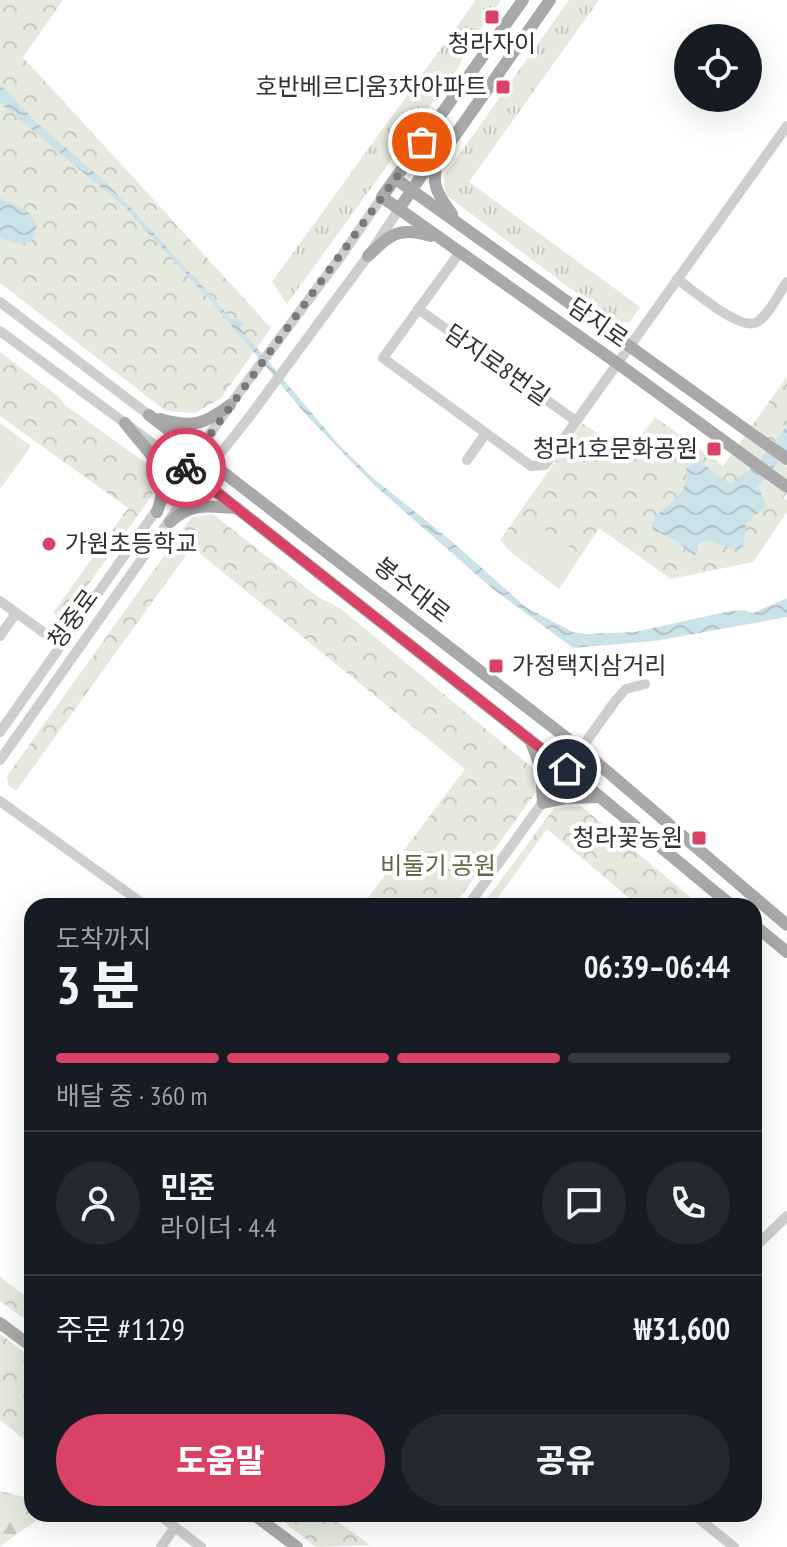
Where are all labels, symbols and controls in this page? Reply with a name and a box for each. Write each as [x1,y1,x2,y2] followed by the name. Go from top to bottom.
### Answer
[483,8,501,26] marker: 청라자이
[674,24,762,112] map controls
[674,24,762,112] button: locate
[448,28,536,59] place label: 청라자이
[255,71,487,102] place label: 호반베르디움3차아파트
[494,78,512,96] marker: 호반베르디움3차아파트
[388,108,456,176] pin
[400,120,444,164] icon: bag
[562,291,634,354] street label: 담지로
[439,317,556,412] street label: 담지로8번길
[146,428,226,508] courier
[533,433,698,464] place label: 청라1호문화공원
[705,440,723,458] marker: 청라1호문화공원
[164,446,208,490] icon: bike
[65,528,197,559] place label: 가원초등학교
[40,535,58,553] marker: 가원초등학교
[368,550,457,629] street label: 봉수대로
[41,583,105,655] street label: 청중로
[512,650,667,681] place label: 가정택지삼거리
[487,657,505,675] marker: 가정택지삼거리
[533,735,601,803] pin
[545,747,589,791] icon: home
[573,822,683,853] place label: 청라꽃농원
[690,829,708,847] marker: 청라꽃농원
[380,850,496,881] park label: 비둘기 공원
[56,922,152,955] text: 도착까지
[584,947,730,986] text: 06:39–06:44
[56,951,139,1018] text: 3 분
[56,1079,207,1112] text: 배달 중 · 360 m
[56,1161,140,1245] button: person
[542,1161,626,1245] button: chat
[646,1161,730,1245] button: phone
[160,1167,215,1206] text: 민준
[160,1211,276,1244] text: 라이더 · 4.4
[56,1309,185,1348] text: 주문 #1129
[634,1309,730,1348] text: ₩31,600
[56,1414,385,1506] button: 도움말
[401,1414,730,1506] button: 공유

